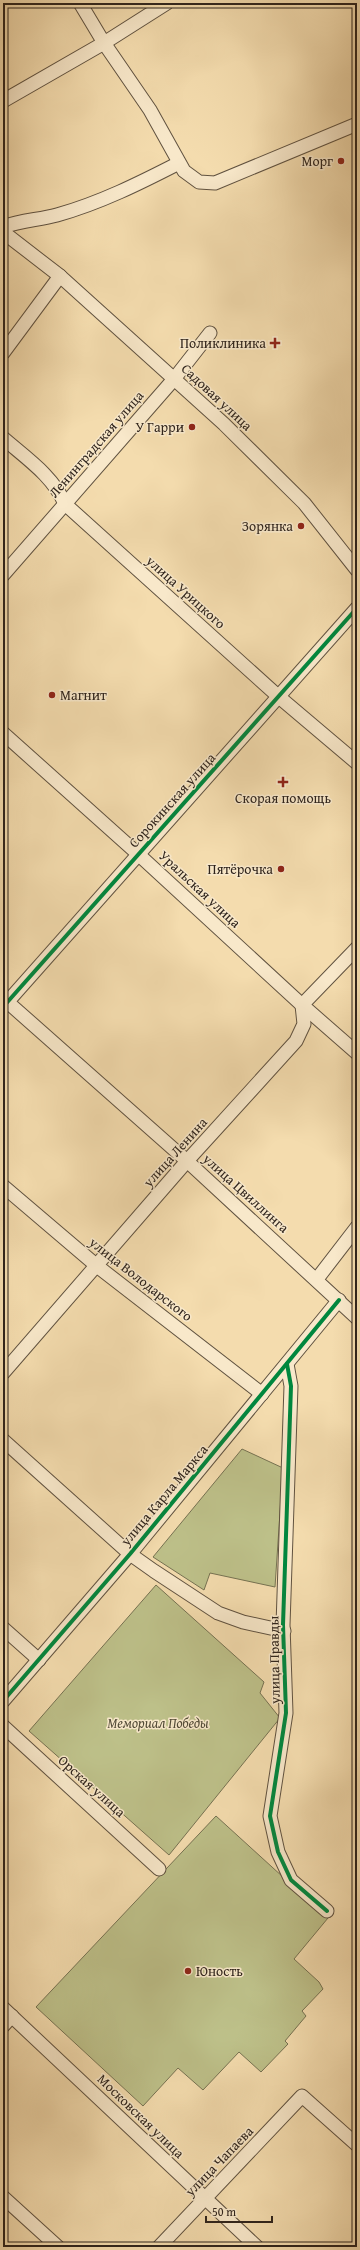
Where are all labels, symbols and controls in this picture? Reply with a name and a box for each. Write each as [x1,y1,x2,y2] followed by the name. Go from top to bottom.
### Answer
[301,151,333,171] place label: Морг
[336,156,346,166] marker: Морг
[180,333,266,353] place label: Поликлиника
[269,337,281,349] marker: Поликлиника
[177,359,257,435] street label: Садовая улица
[44,386,148,502] street label: Ленинградская улица
[135,417,184,437] place label: У Гарри
[187,422,197,432] marker: У Гарри
[242,516,293,536] place label: Зорянка
[296,521,306,531] marker: Зорянка
[141,550,230,633] street label: улица Урицкого
[60,685,107,705] place label: Магнит
[47,690,57,700] marker: Магнит
[124,748,220,852] street label: Сорокинская улица
[277,776,289,788] marker: Скорая помощь
[235,788,331,808] place label: Скорая помощь
[155,846,246,932] street label: Уральская улица
[207,859,273,879] place label: Пятёрочка
[276,864,286,874] marker: Пятёрочка
[138,1113,212,1192] street label: улица Ленина
[198,1148,294,1237] street label: улица Цвиллинга
[84,1232,197,1326] street label: улица Володарского
[115,1440,213,1551] street label: улица Карла Маркса
[263,1615,285,1705] street label: улица Правды
[107,1713,209,1733] park label: Мемориал Победы
[54,1750,130,1822] street label: Орская улица
[196,1961,243,1981] place label: Юность
[183,1966,193,1976] marker: Юность
[93,2069,189,2163] street label: Московская улица
[180,2121,258,2201] street label: улица Чапаева
[206,2198,272,2224] scale bar
[212,2203,236,2220] text: 50 m

